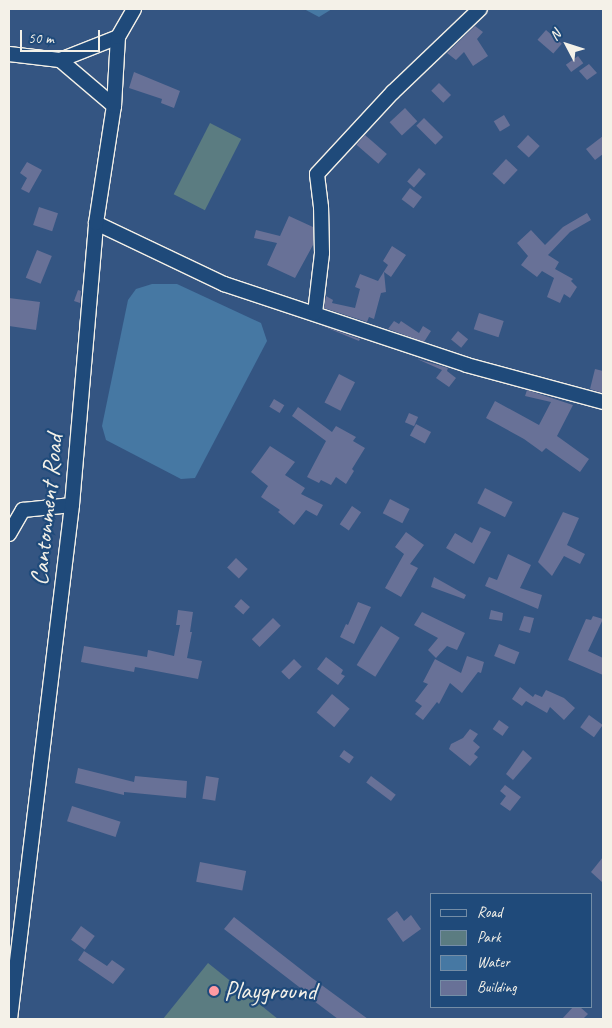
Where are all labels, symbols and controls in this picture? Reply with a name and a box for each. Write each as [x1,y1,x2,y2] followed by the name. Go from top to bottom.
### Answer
[22,20,102,52] scale bar
[542,20,592,70] north arrow
[546,26,564,44] text: N
[28,29,54,48] text: 50 m
[24,433,70,587] street label: Cantonment Road
[430,893,592,1008] legend
[477,903,502,922] text: Road
[477,928,501,947] text: Park
[477,953,510,972] text: Water
[224,976,317,1006] place label: Playground
[477,978,516,997] text: Building
[208,985,220,997] marker: Playground

